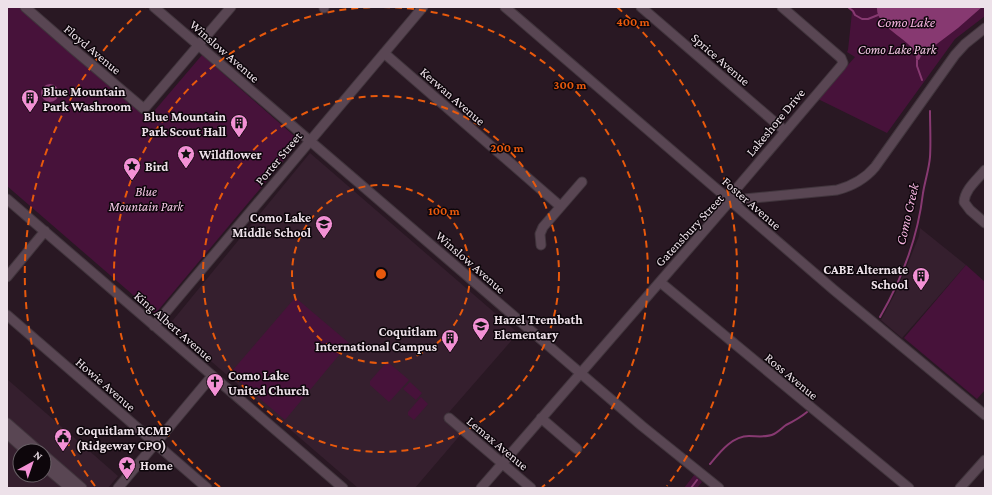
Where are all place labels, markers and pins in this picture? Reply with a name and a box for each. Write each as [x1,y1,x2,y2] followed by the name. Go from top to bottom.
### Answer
[43,84,131,114] place label: Blue Mountain Park Washroom
[20,88,40,113] building icon: Blue Mountain Park Washroom
[142,109,227,139] place label: Blue Mountain Park Scout Hall
[229,113,249,138] building icon: Blue Mountain Park Scout Hall
[176,144,196,169] place icon: Wildflower
[198,147,263,162] place label: Wildflower
[122,156,142,181] place icon: Bird
[145,159,168,174] place label: Bird
[232,210,311,240] place label: Como Lake Middle School
[314,214,334,239] school or university icon: Como Lake Middle School
[823,262,908,292] place label: CABE Alternate School
[911,266,931,291] building icon: CABE Alternate School
[374,267,388,281] centre of rings
[494,312,583,342] place label: Hazel Trembath Elementary
[471,316,491,341] school or university icon: Hazel Trembath Elementary
[315,324,437,354] place label: Coquitlam International Campus
[440,328,460,353] building icon: Coquitlam International Campus
[228,368,310,398] place label: Como Lake United Church
[205,372,225,397] church icon: Como Lake United Church
[76,423,171,454] place label: Coquitlam RCMP (Ridgeway CPO)
[53,427,73,452] public building icon: Coquitlam RCMP (Ridgeway CPO)
[117,455,137,480] place icon: Home
[140,458,173,473] place label: Home

